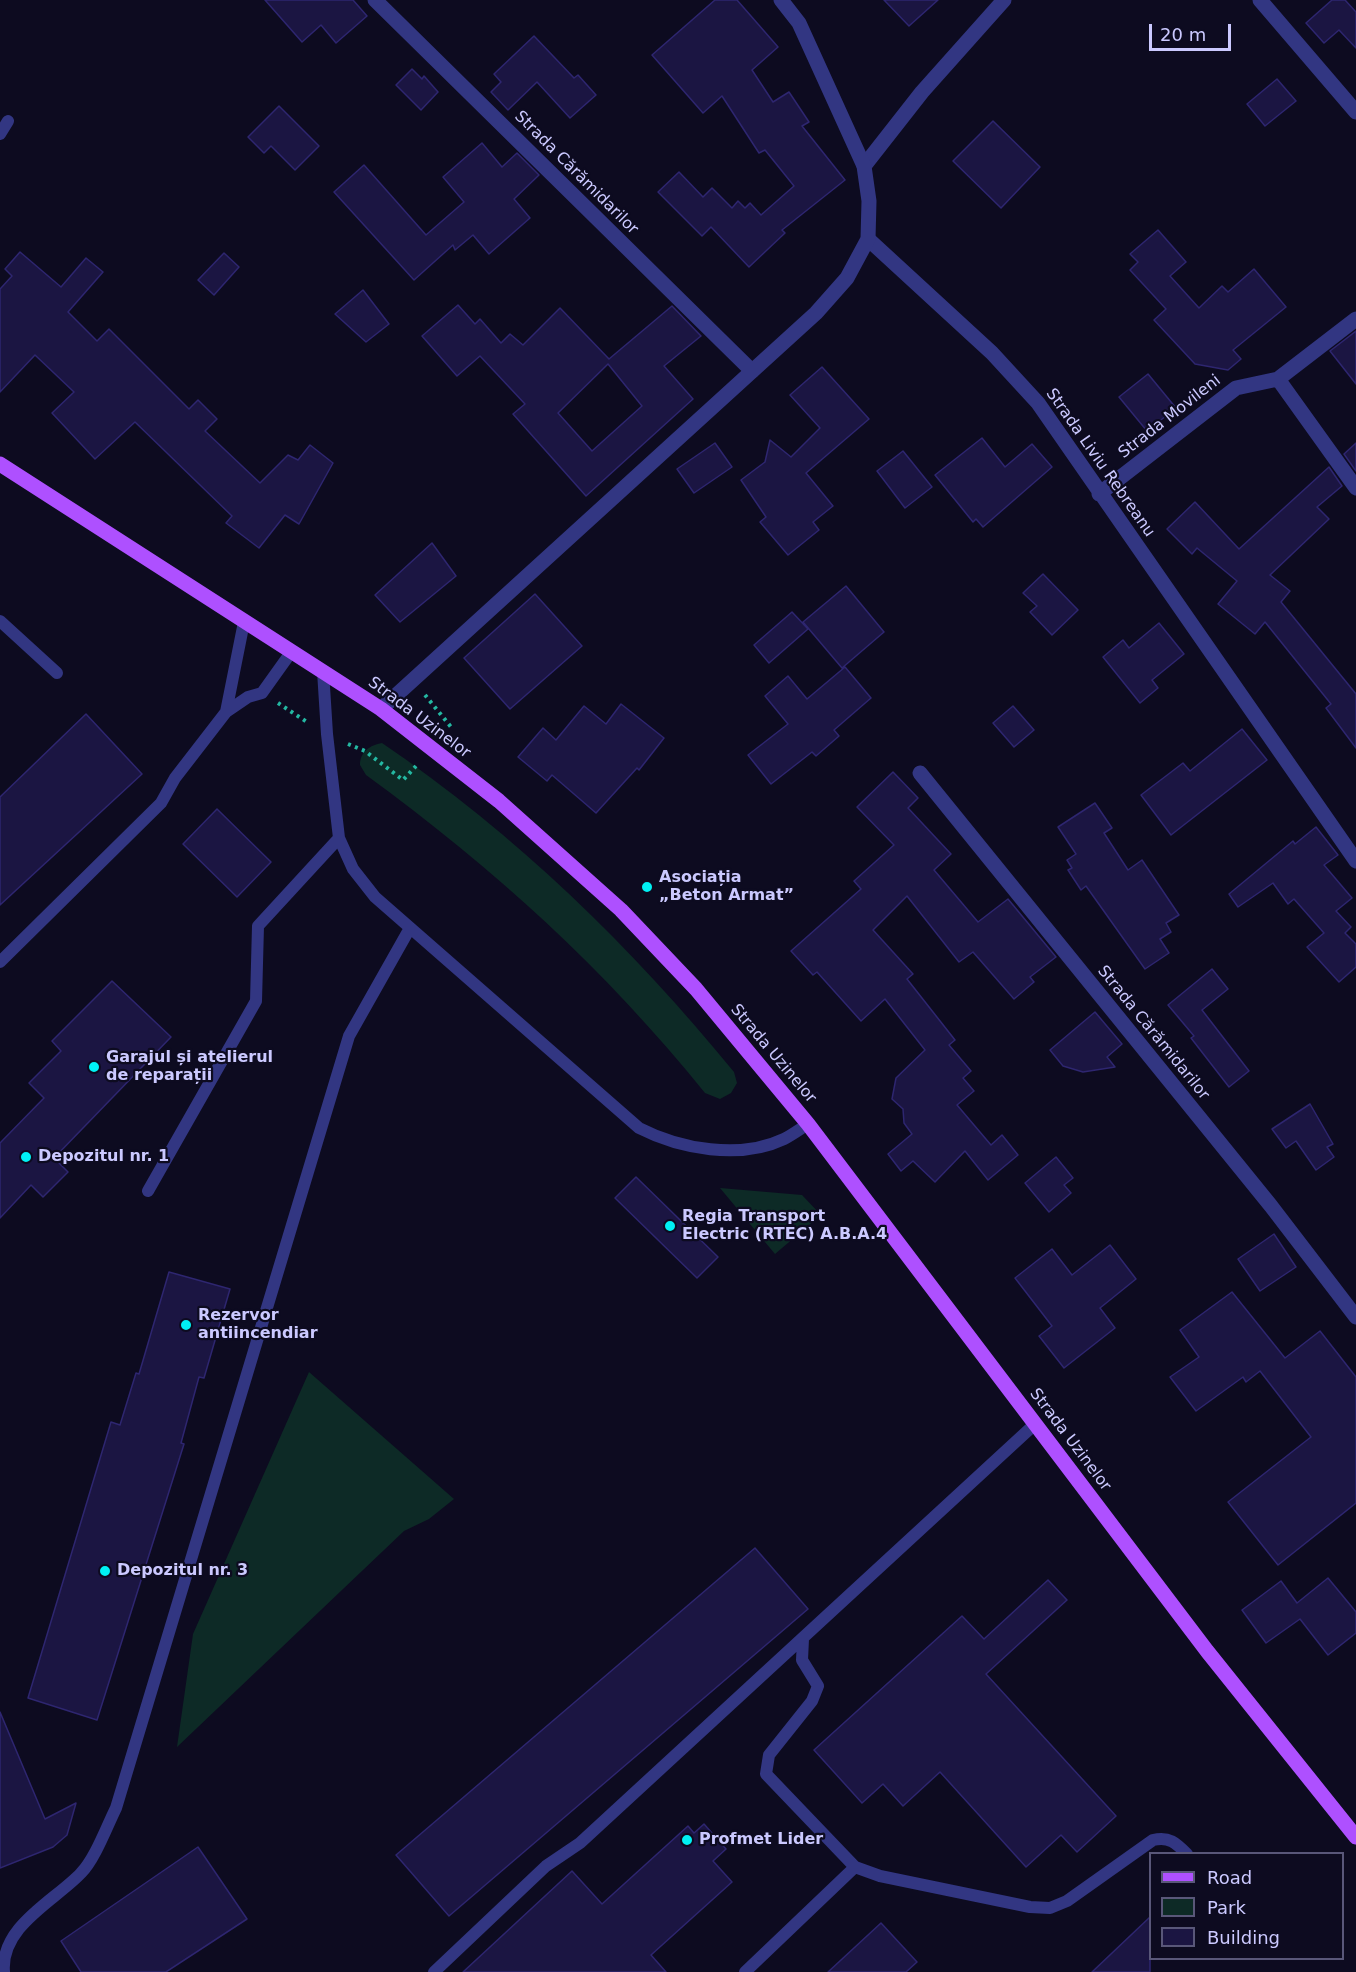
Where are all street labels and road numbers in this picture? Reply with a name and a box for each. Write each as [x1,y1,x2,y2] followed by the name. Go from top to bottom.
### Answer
[510,107,642,239] street label: Strada Cărămidarilor
[1115,371,1225,463] street label: Strada Movileni
[1041,385,1159,541] street label: Strada Liviu Rebreanu
[364,673,474,763] street label: Strada Uzinelor
[1093,962,1213,1104] street label: Strada Cărămidarilor
[726,1001,820,1107] street label: Strada Uzinelor
[1025,1385,1115,1495] street label: Strada Uzinelor

